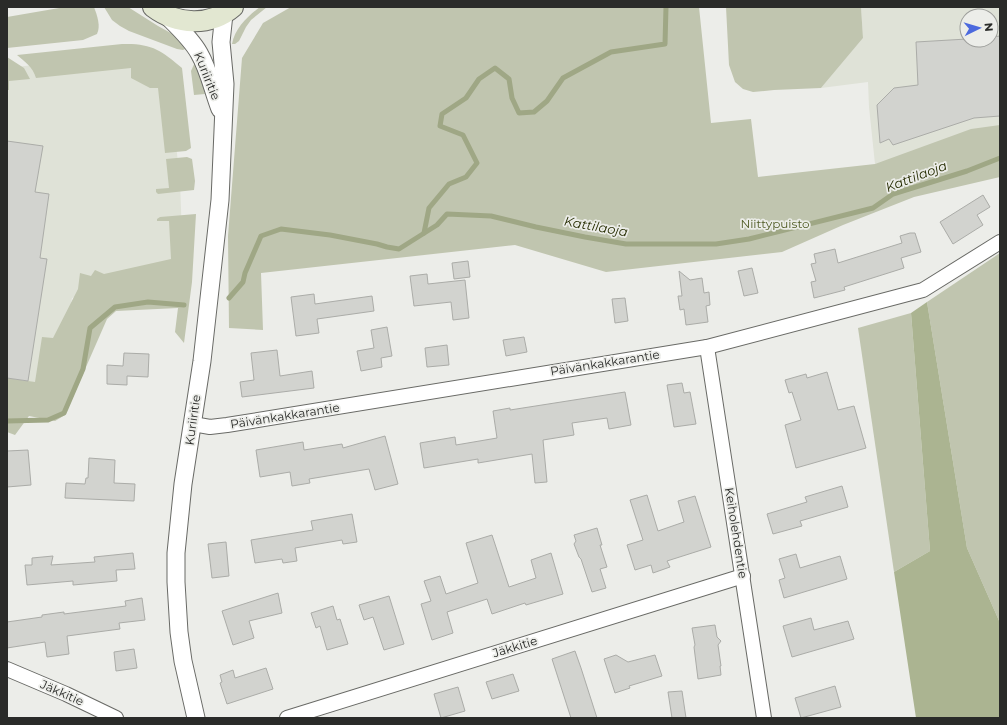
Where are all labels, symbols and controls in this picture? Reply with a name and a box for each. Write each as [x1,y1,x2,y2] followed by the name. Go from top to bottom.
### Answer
[959,8,999,48] north arrow
[982,22,996,32] text: N
[191,49,224,102] street label: Kuriiritie
[883,157,949,195] water label: Kattilaoja
[563,213,629,240] water label: Kattilaoja
[740,216,810,231] park label: Niittypuisto
[549,346,661,379] street label: Päivänkakkarantie
[182,394,203,446] street label: Kuriiritie
[229,399,341,432] street label: Päivänkakkarantie
[722,486,751,579] street label: Keiholehdentie
[490,633,539,661] street label: Jäkkitie
[37,676,86,709] street label: Jäkkitie

